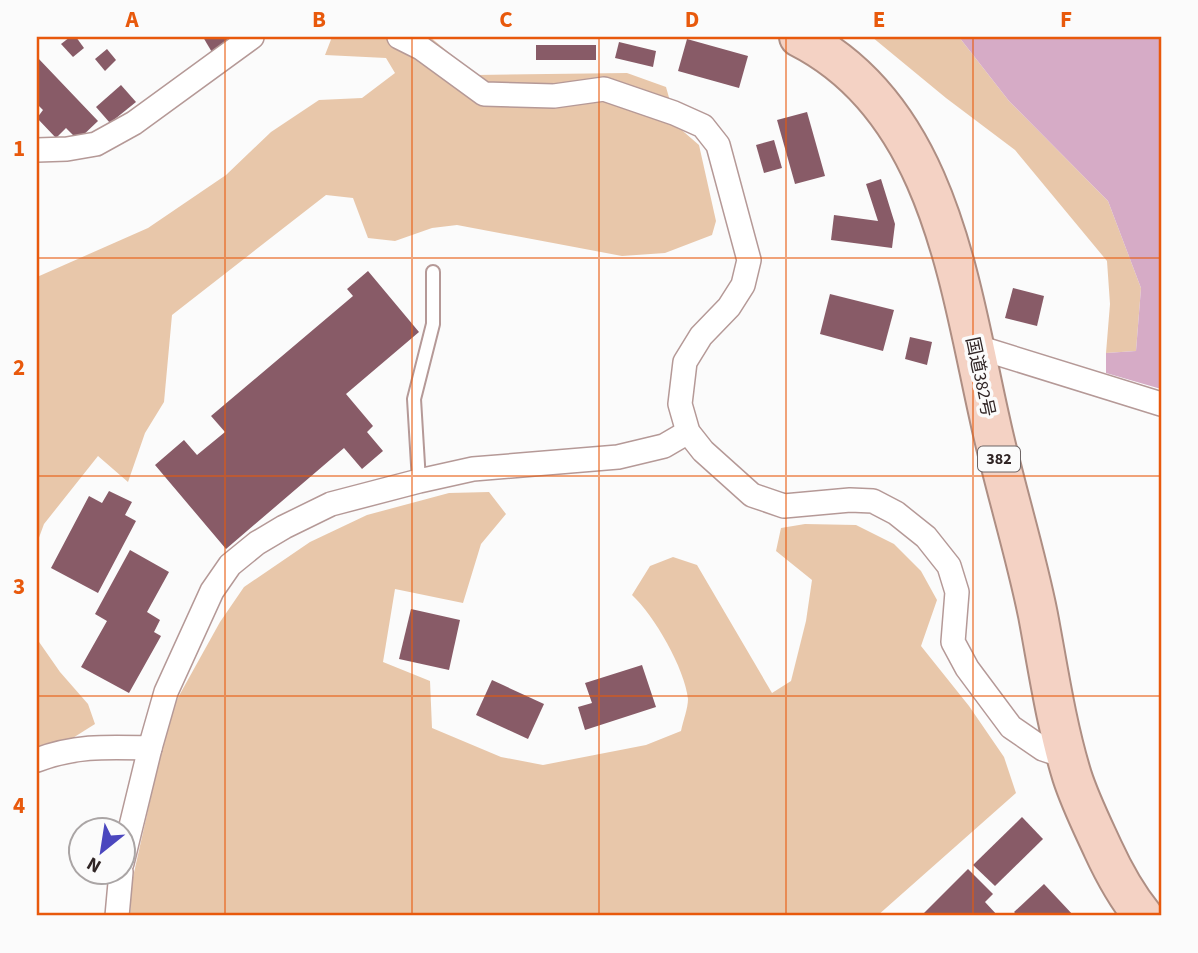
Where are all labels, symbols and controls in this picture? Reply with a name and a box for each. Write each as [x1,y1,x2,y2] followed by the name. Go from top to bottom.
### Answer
[124,3,139,36] text: A
[312,3,326,36] text: B
[499,3,513,36] text: C
[685,3,699,36] text: D
[873,3,885,36] text: E
[1060,3,1072,36] text: F
[13,132,25,165] text: 1
[959,335,1001,419] street label: 国道382号
[13,351,25,384] text: 2
[978,446,1020,472] road number: 382
[13,570,25,603] text: 3
[13,789,25,822] text: 4
[66,816,136,886] north arrow
[82,850,106,879] text: N

